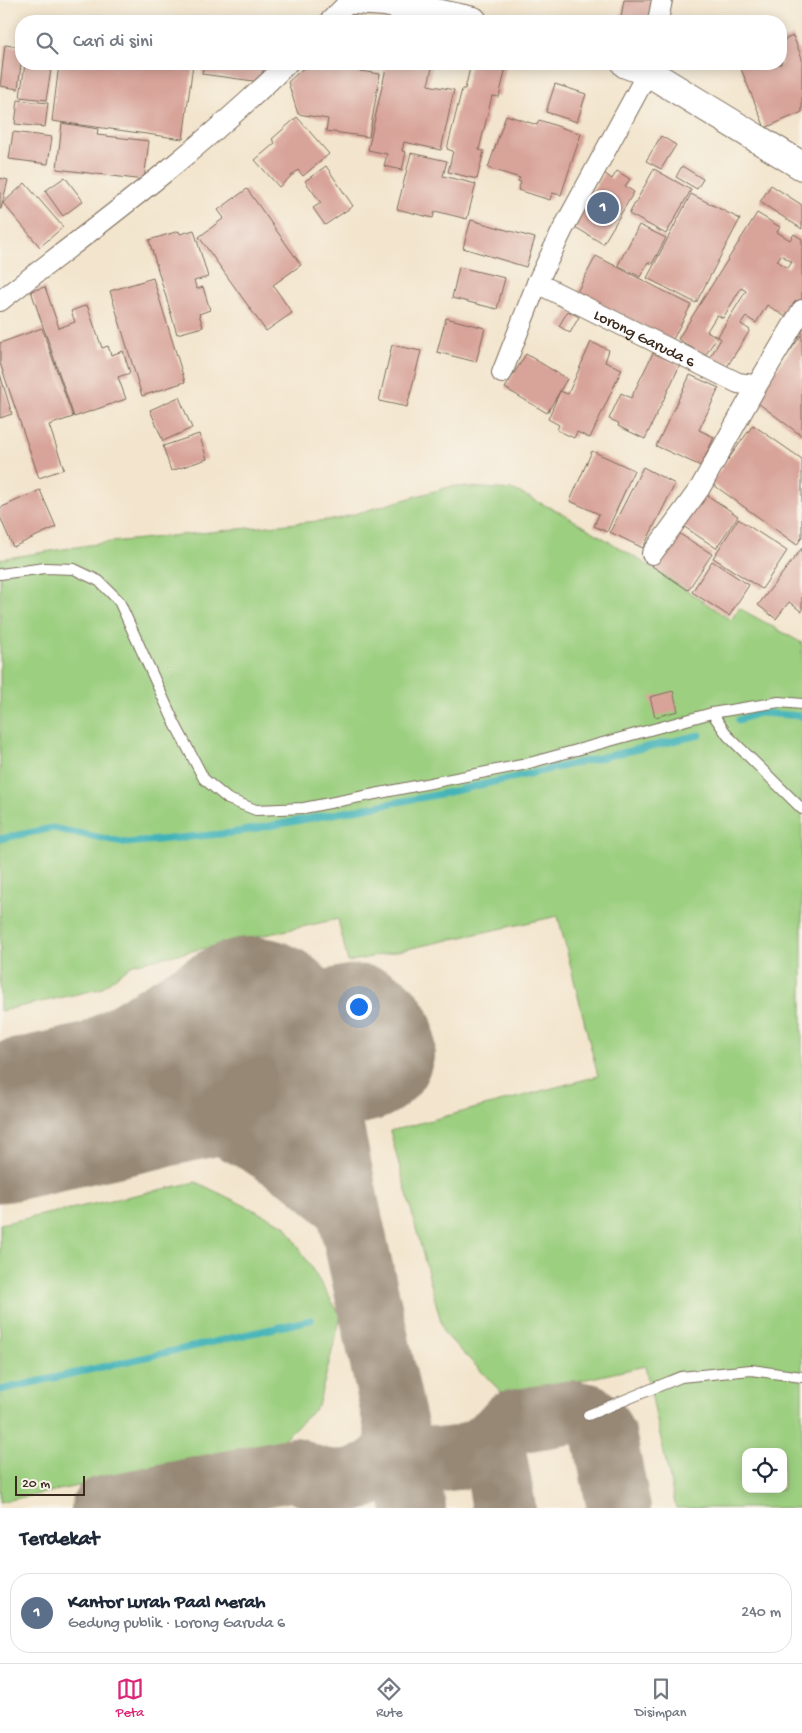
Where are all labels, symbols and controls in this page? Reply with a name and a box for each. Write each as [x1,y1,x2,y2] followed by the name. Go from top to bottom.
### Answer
[15,15,787,70] search box
[33,29,61,57] icon: search
[73,31,153,54] text: Cari di sini
[587,189,619,227] pin: 1
[590,307,699,374] street label: Lorong Garuda 6
[346,994,372,1020] your location
[742,1448,787,1493] map controls
[742,1448,787,1493] button: locate
[15,1473,85,1496] scale bar
[22,1476,50,1493] text: 20 m
[20,1528,99,1553] text: Terdekat
[68,1592,265,1615] text: Kantor Lurah Paal Merah
[34,1604,40,1623] text: 1
[741,1604,781,1623] text: 240 m
[68,1615,285,1634] text: Gedung publik · Lorong Garuda 6
[116,1675,144,1722] tab: Peta
[375,1675,403,1722] tab: Rute
[635,1675,686,1722] tab: Disimpan

